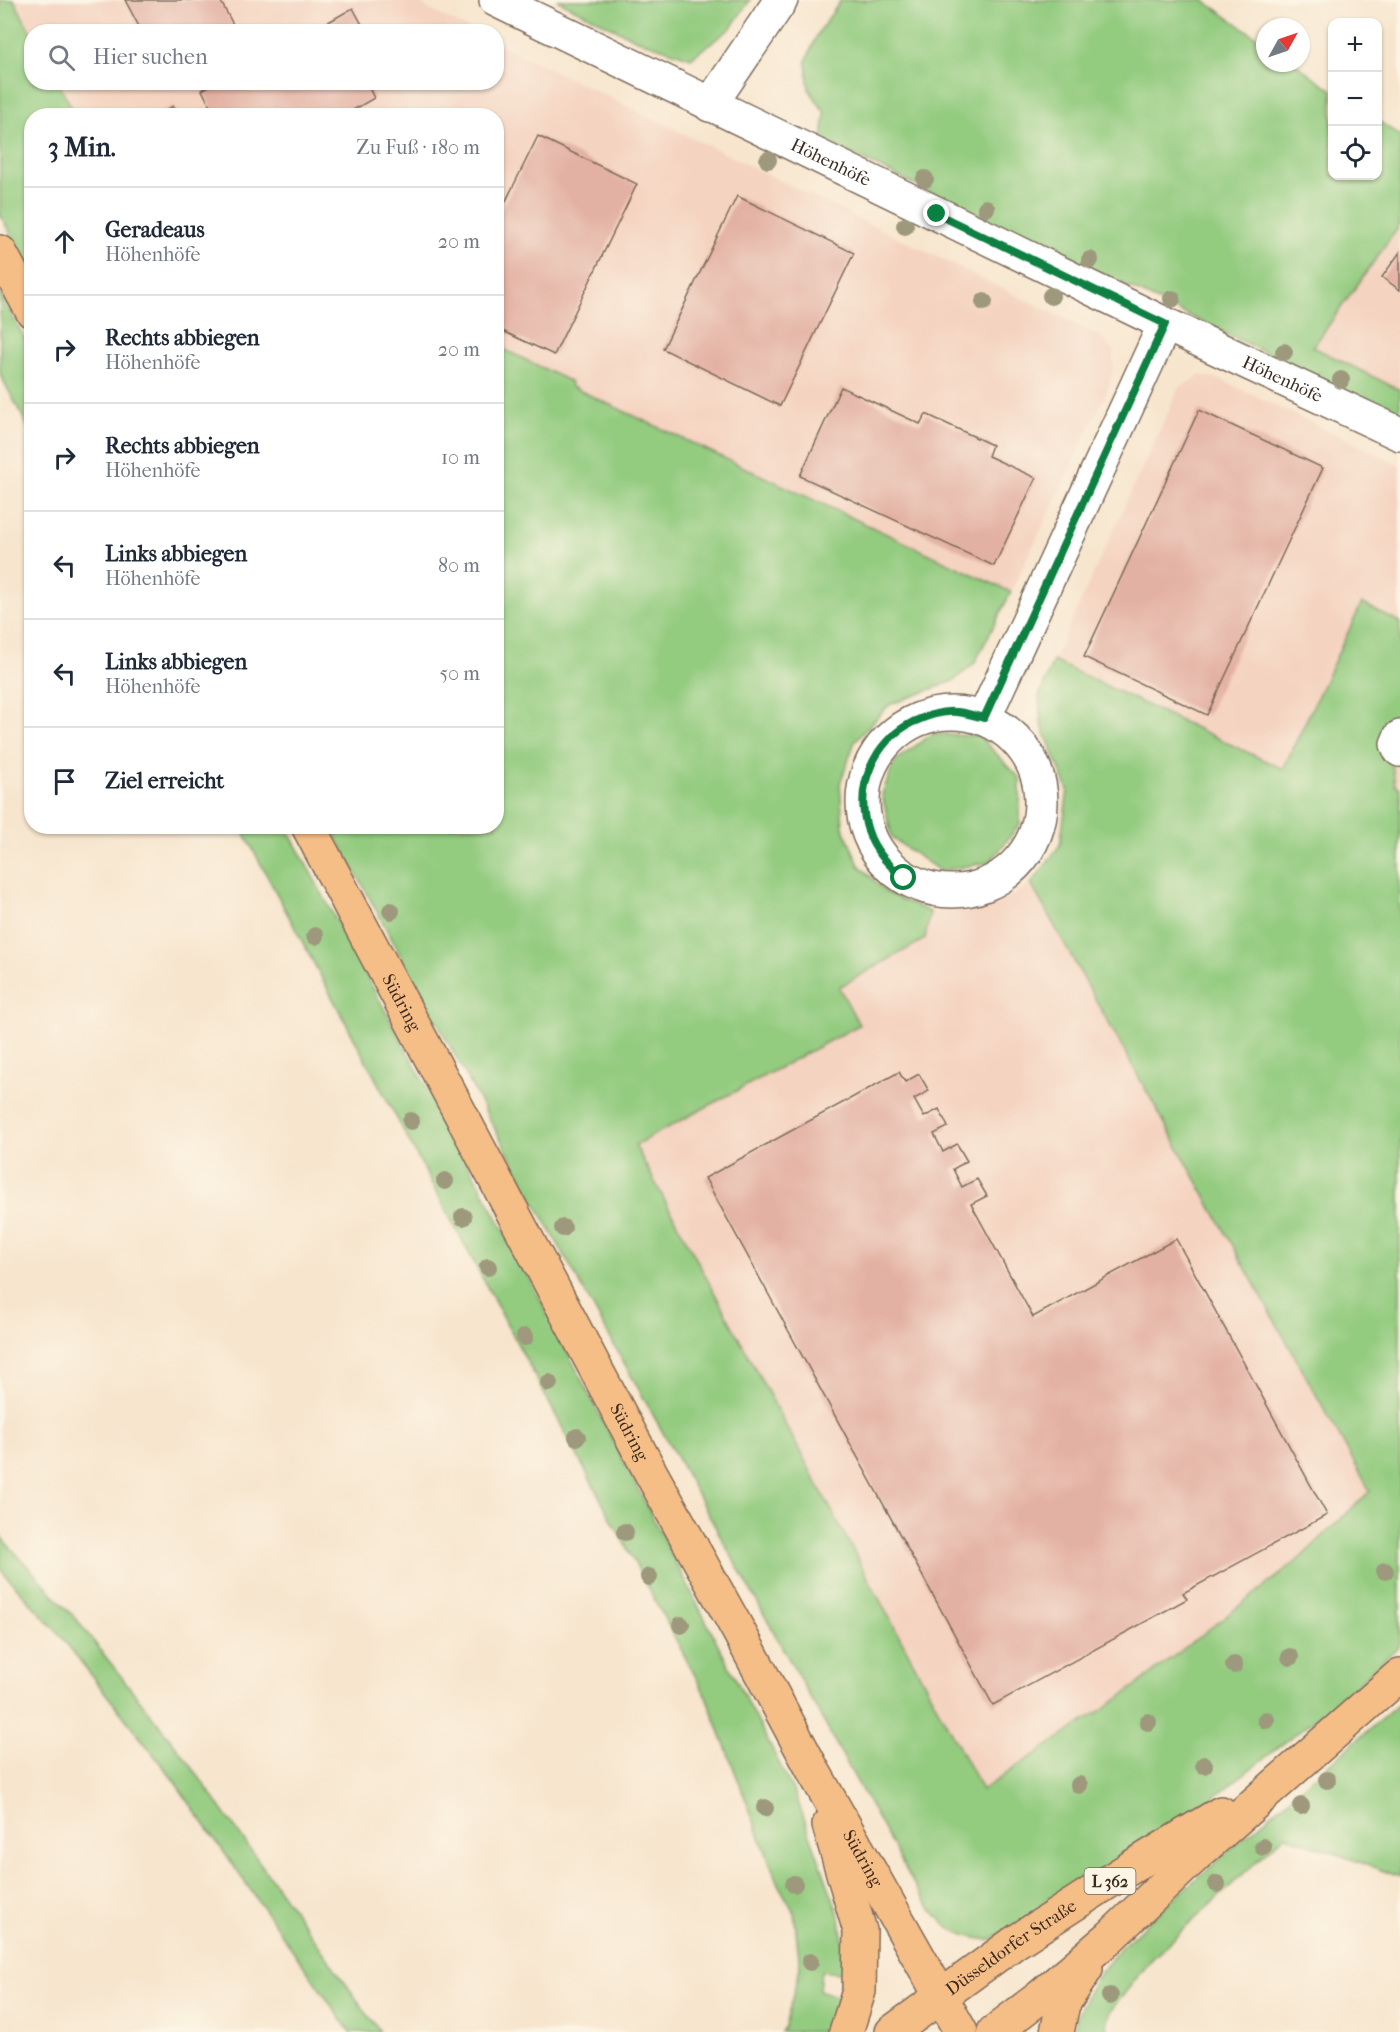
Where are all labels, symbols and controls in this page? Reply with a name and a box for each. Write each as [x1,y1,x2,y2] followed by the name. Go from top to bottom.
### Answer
[1256,18,1310,72] north arrow
[1328,18,1382,180] map controls
[1328,18,1382,72] button: +
[24,24,504,90] search box
[45,41,78,74] icon: search
[93,44,208,70] text: Hier suchen
[1328,72,1382,126] button: −
[1328,126,1382,180] button: locate
[48,132,116,163] text: 3 Min.
[787,134,874,191] street label: Höhenhöfe
[356,136,480,159] text: Zu Fuß · 180 m
[923,200,949,226] route end
[105,217,205,243] text: Geradeaus
[48,225,81,258] icon: ahead
[438,230,480,253] text: 20 m
[105,243,201,266] text: Höhenhöfe
[105,325,260,351] text: Rechts abbiegen
[48,333,81,366] icon: right
[438,338,480,361] text: 20 m
[105,351,201,374] text: Höhenhöfe
[1239,352,1326,407] street label: Höhenhöfe
[105,433,260,459] text: Rechts abbiegen
[48,441,81,474] icon: right
[441,446,480,469] text: 10 m
[105,459,201,482] text: Höhenhöfe
[105,541,247,567] text: Links abbiegen
[48,549,81,582] icon: left
[438,554,480,577] text: 80 m
[105,567,201,590] text: Höhenhöfe
[105,649,247,675] text: Links abbiegen
[48,657,81,690] icon: left
[439,662,480,685] text: 50 m
[105,675,201,698] text: Höhenhöfe
[48,765,81,798] icon: arrive
[105,768,224,794] text: Ziel erreicht
[890,864,916,890] route start
[377,971,425,1036] street label: Südring
[605,1400,653,1465] street label: Südring
[838,1826,887,1891] street label: Südring
[1084,1868,1136,1894] road number: L 362
[942,1895,1081,2000] street label: Düsseldorfer Straße

